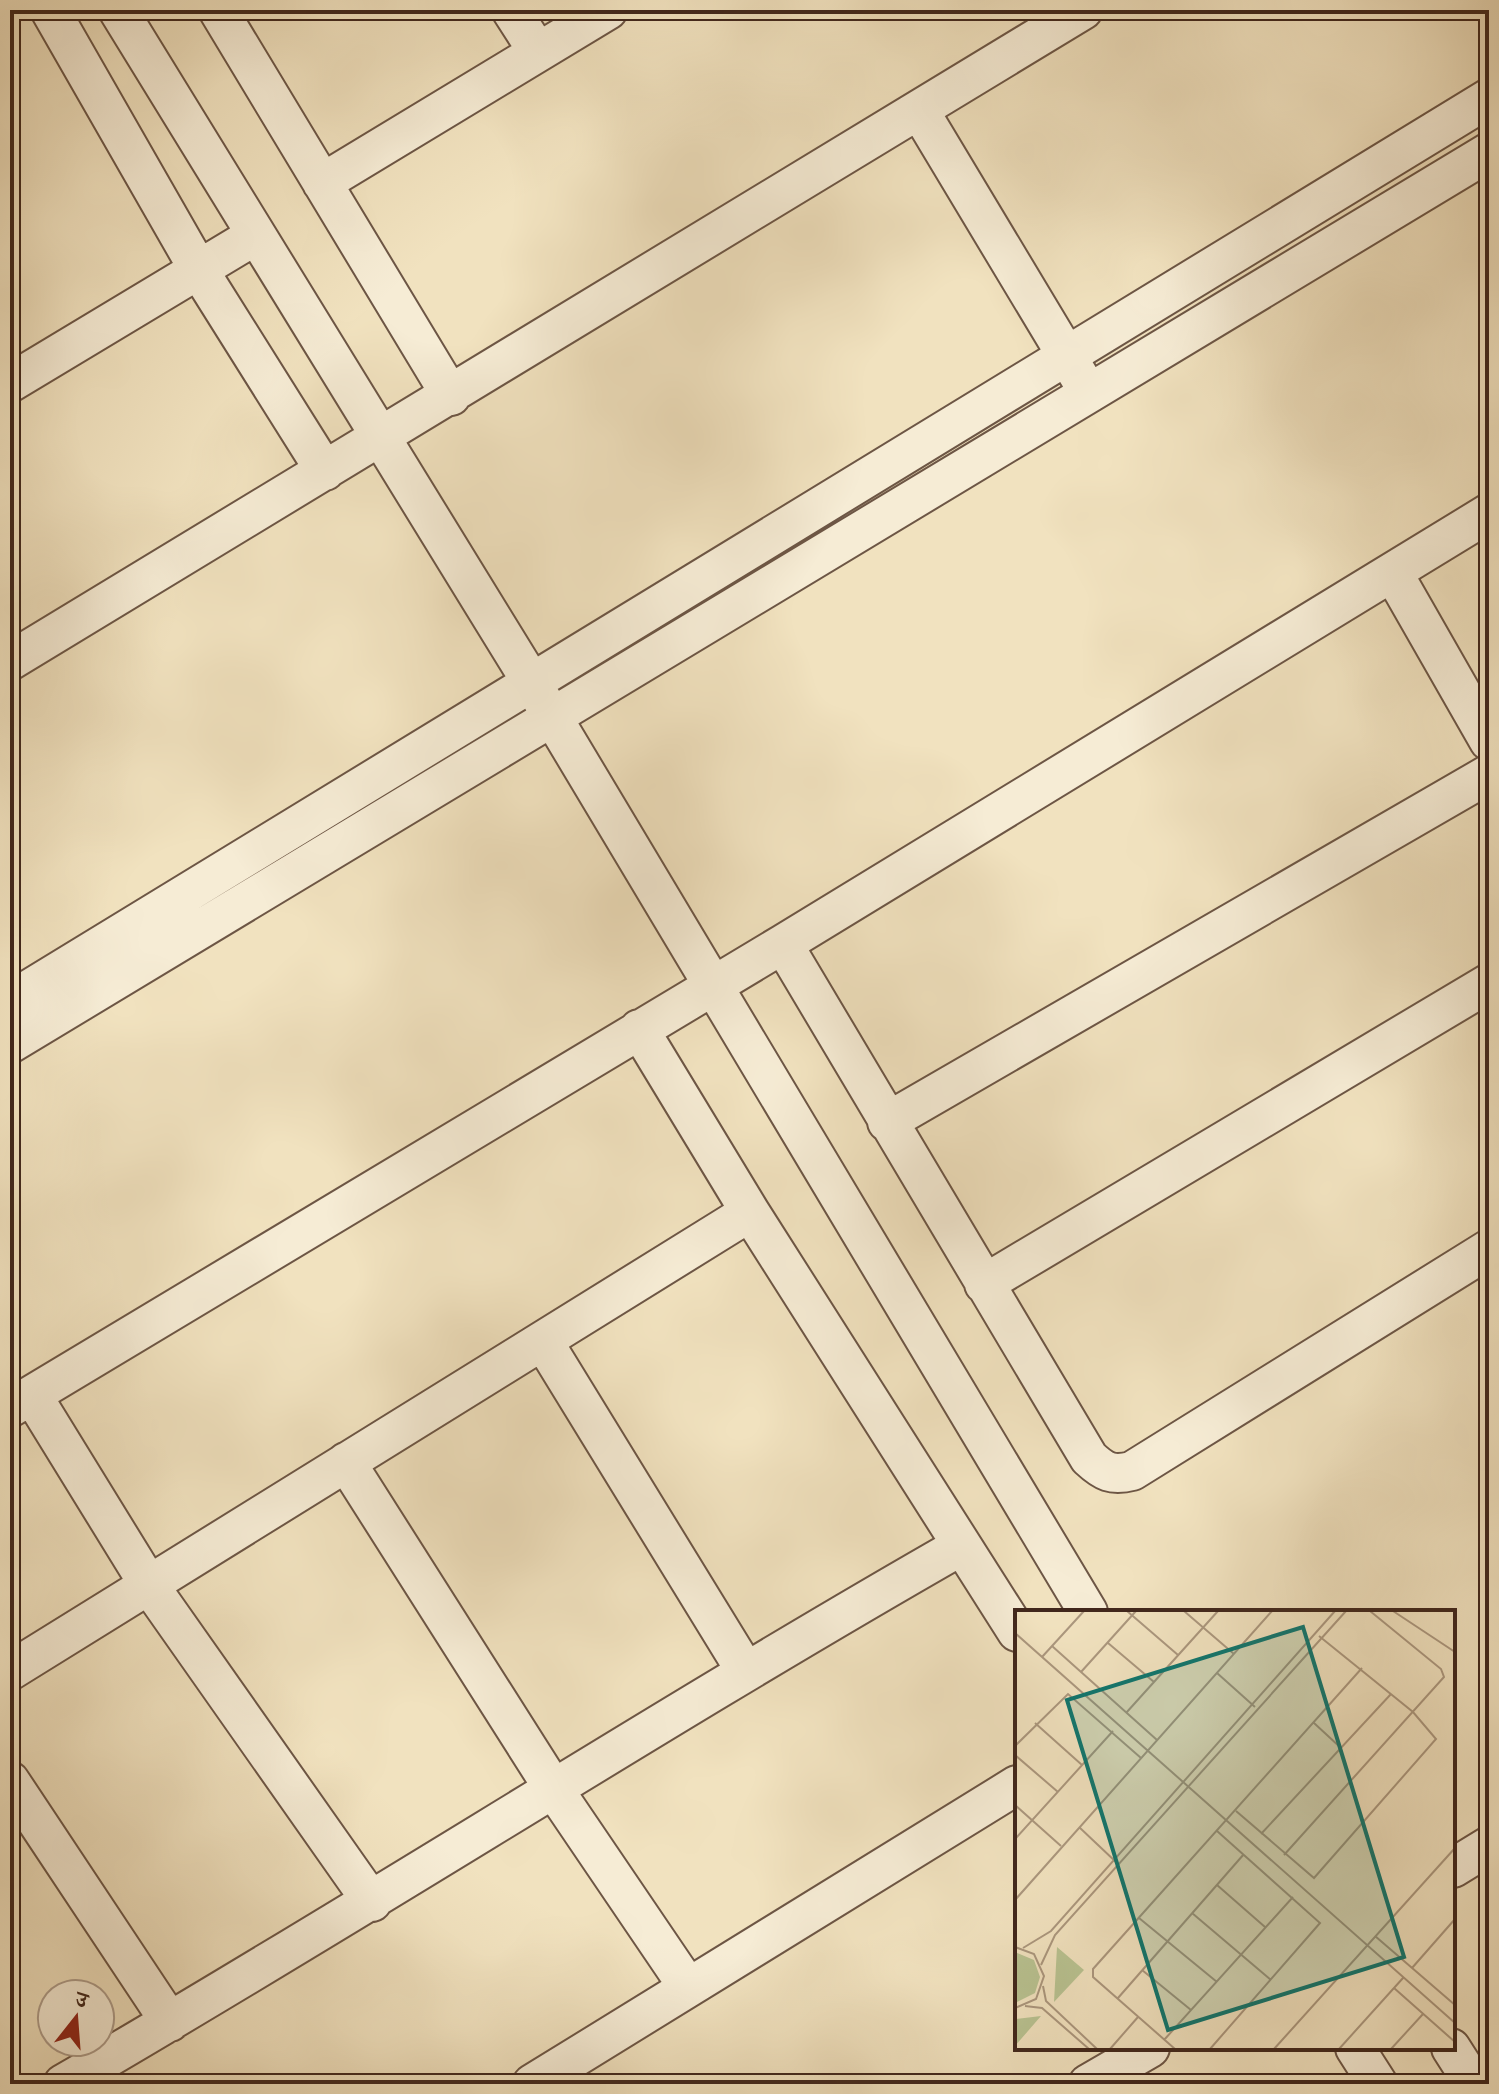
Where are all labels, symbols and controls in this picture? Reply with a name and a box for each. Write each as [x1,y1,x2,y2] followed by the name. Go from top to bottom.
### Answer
[1015,1610,1455,2050] inset map
[36,1978,116,2058] north arrow
[70,1984,93,2014] text: उ

